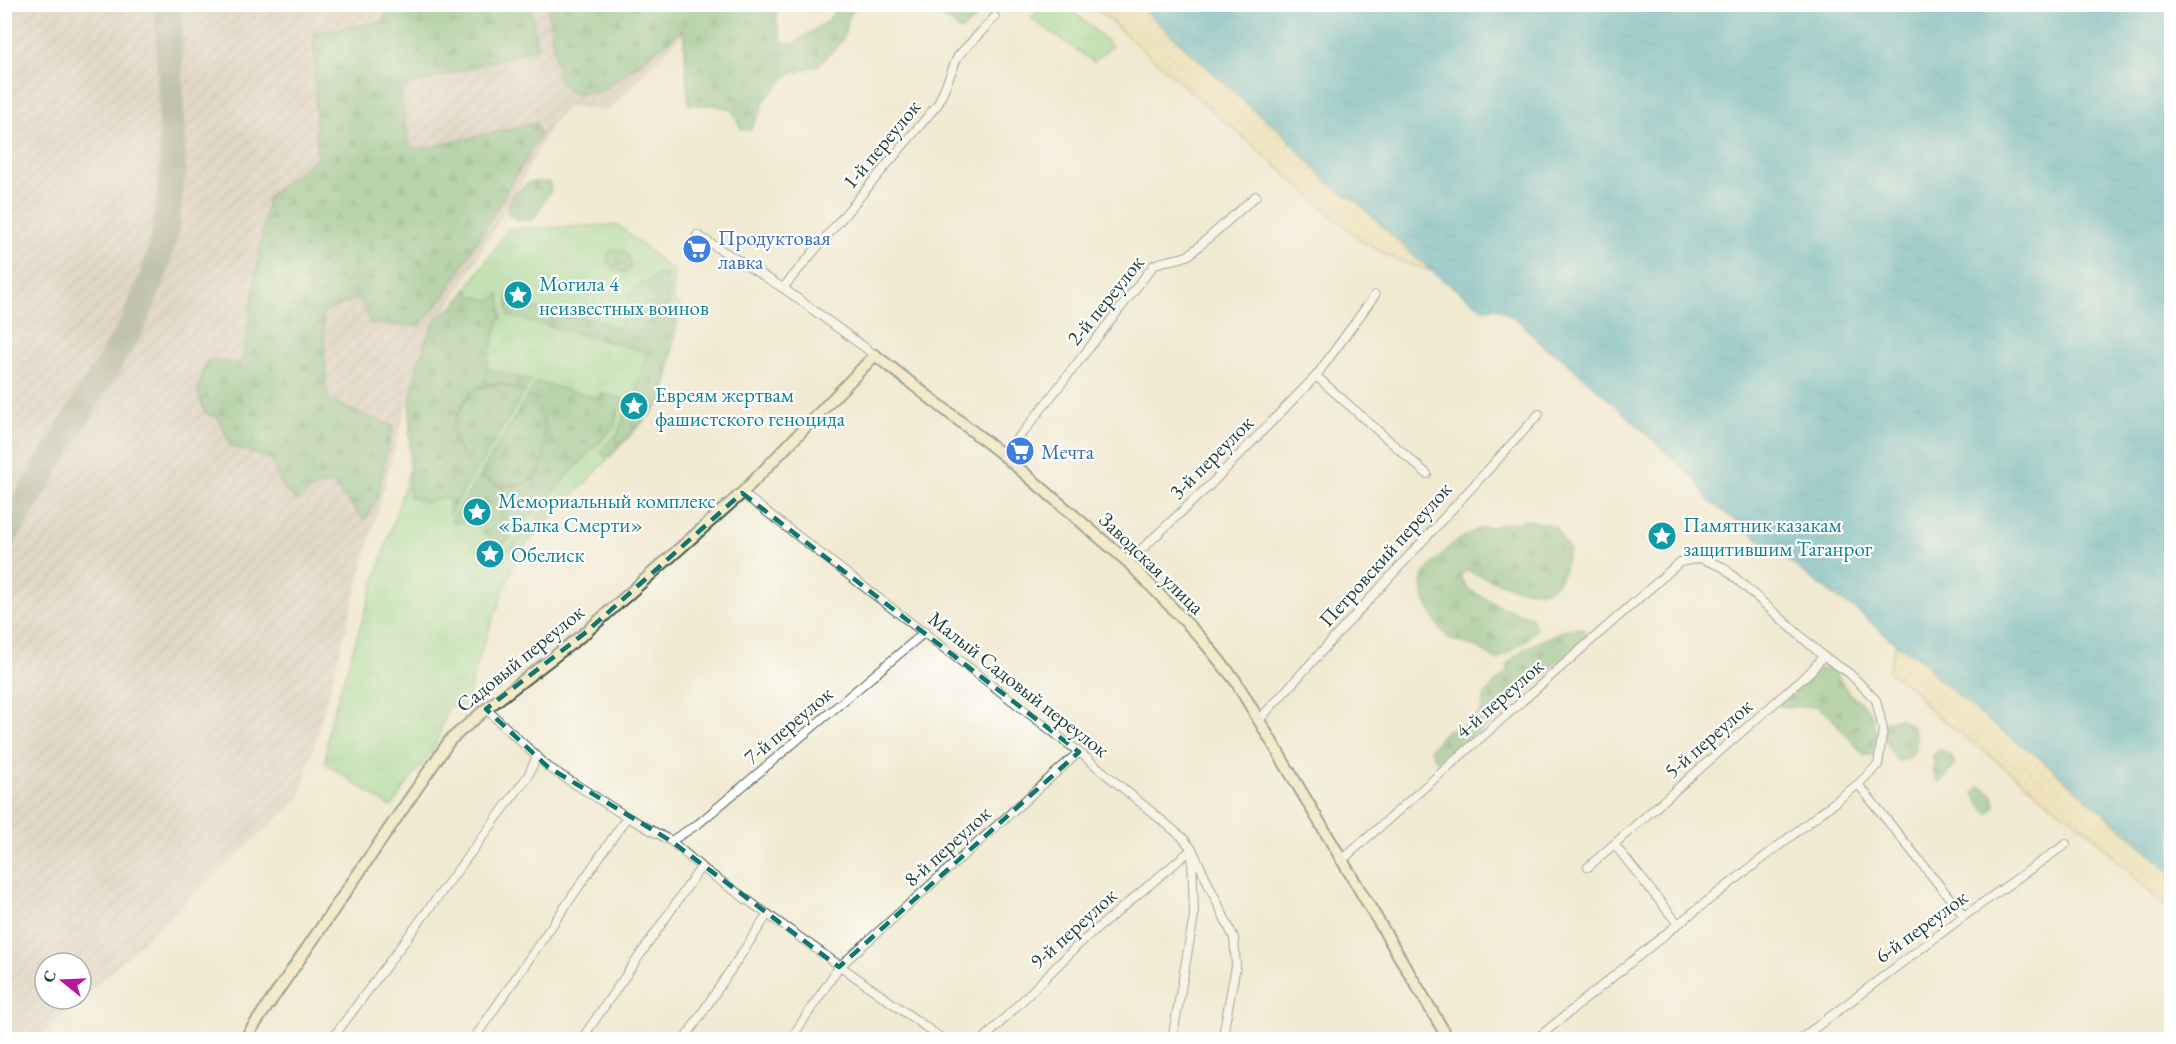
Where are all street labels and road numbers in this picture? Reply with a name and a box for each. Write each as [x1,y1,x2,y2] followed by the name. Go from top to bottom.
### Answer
[836,94,926,194] street label: 1-й переулок
[1060,249,1150,351] street label: 2-й переулок
[1163,409,1259,505] street label: 3-й переулок
[1313,476,1457,632] street label: Петровский переулок
[1094,506,1211,621] street label: Заводская улица
[450,598,590,718] street label: Садовый переулок
[923,605,1115,763] street label: Малый Садовый переулок
[1449,652,1549,744] street label: 4-й переулок
[738,680,838,770] street label: 7-й переулок
[1658,692,1758,784] street label: 5-й переулок
[898,800,996,892] street label: 8-й переулок
[1024,882,1122,974] street label: 9-й переулок
[1869,883,1973,969] street label: 6-й переулок

